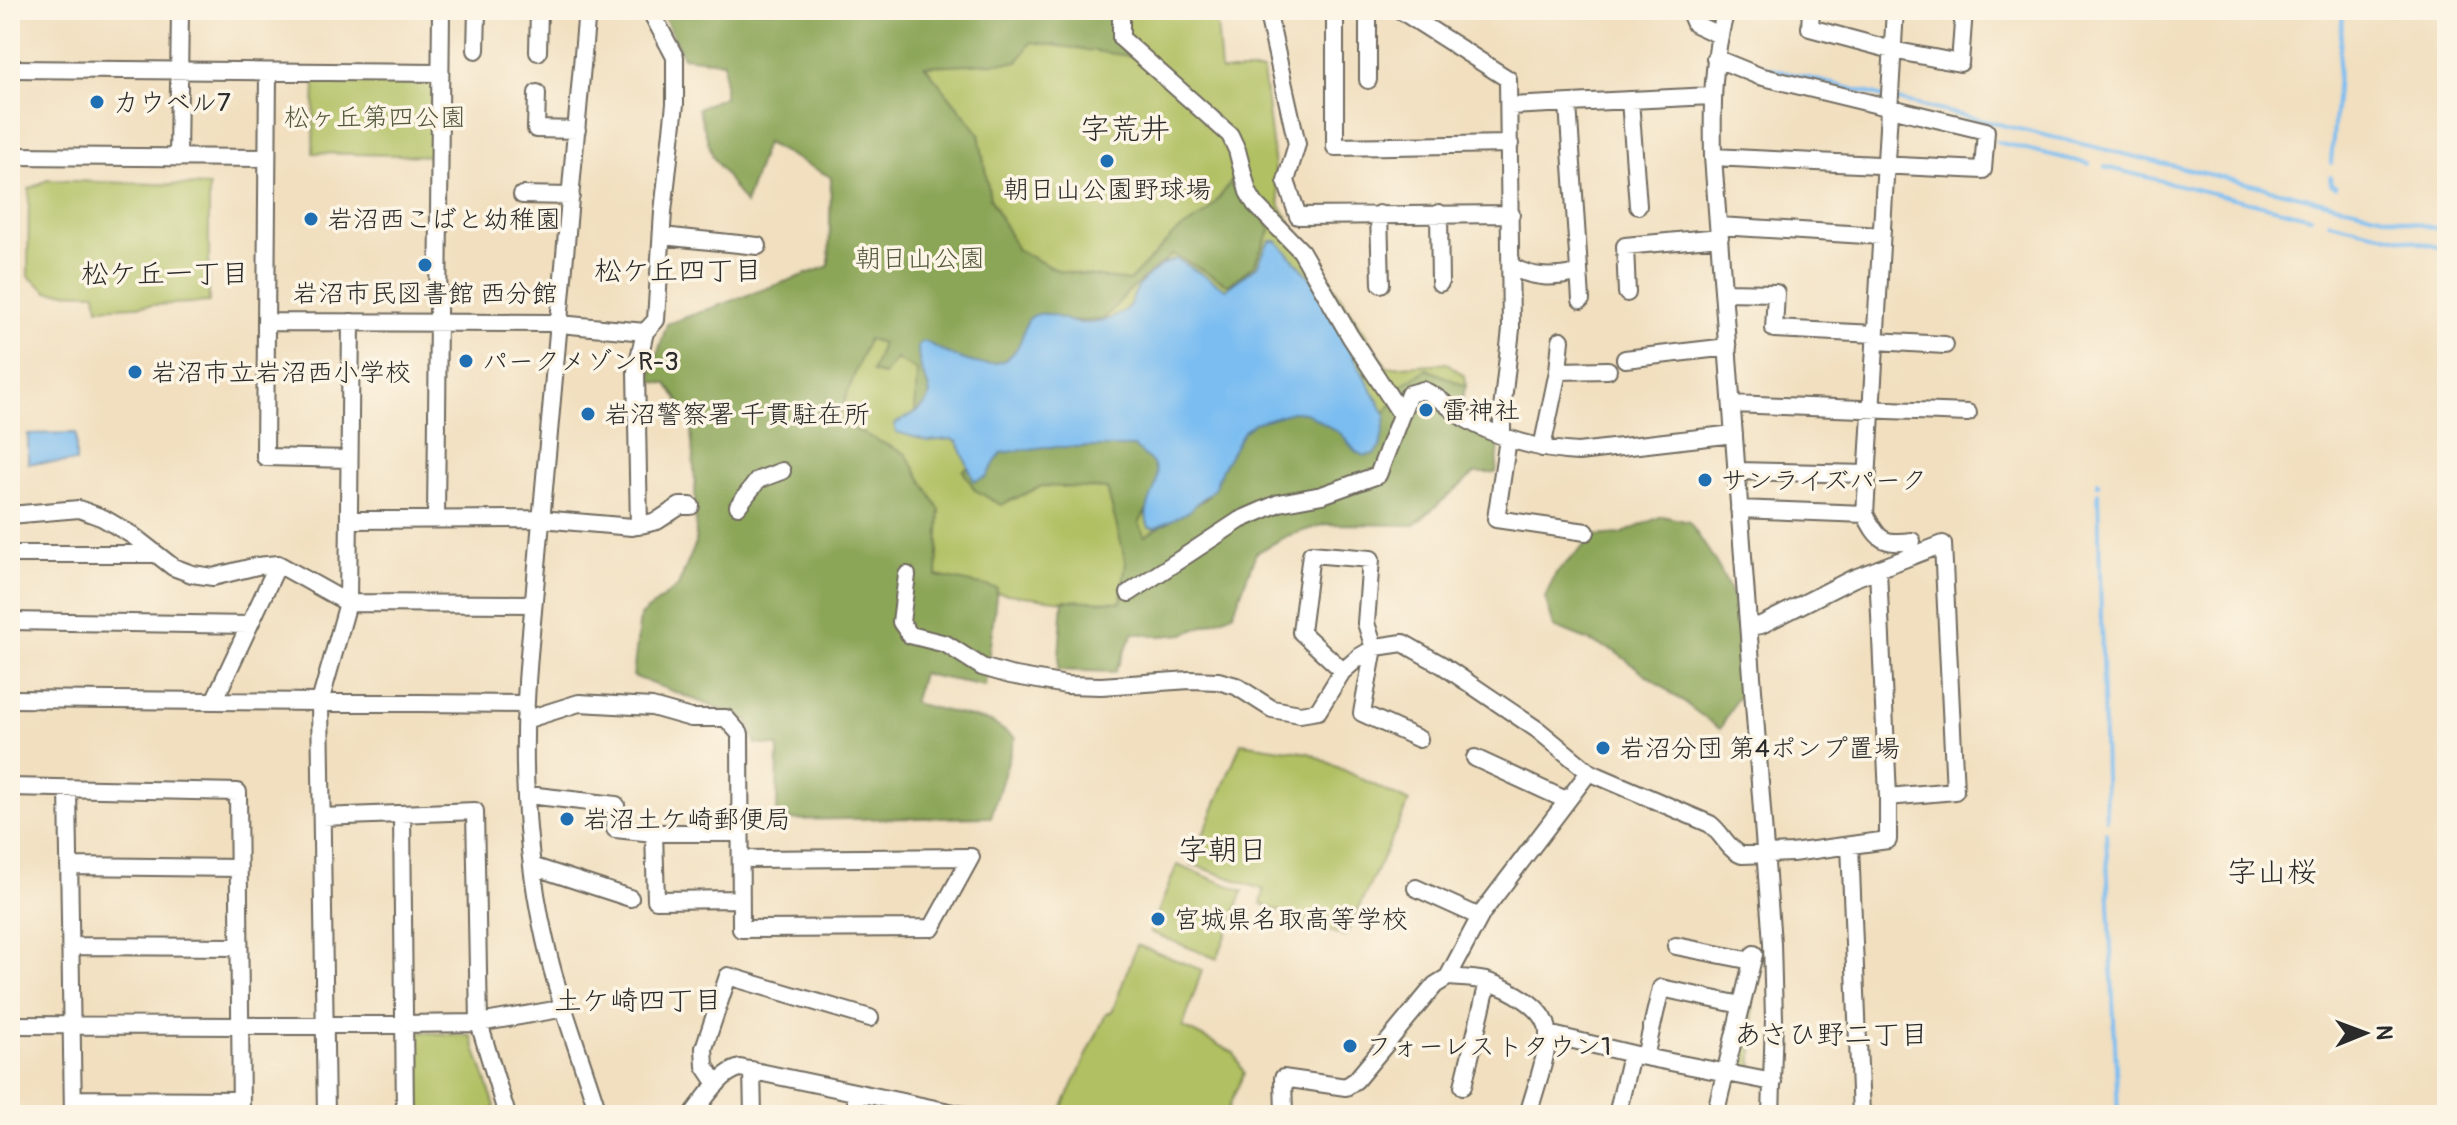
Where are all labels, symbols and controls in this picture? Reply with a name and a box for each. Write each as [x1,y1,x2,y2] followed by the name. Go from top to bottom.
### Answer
[113,87,231,119] place label: カウベル7
[88,93,106,111] marker: カウベル7
[284,102,466,134] park label: 松ヶ丘第四公園
[1080,111,1170,148] district label: 字荒井
[1098,152,1116,170] marker: 朝日山公園野球場
[1003,174,1211,206] place label: 朝日山公園野球場
[327,204,561,236] place label: 岩沼西こばと幼稚園
[302,210,320,228] marker: 岩沼西こばと幼稚園
[855,243,985,275] park label: 朝日山公園
[594,254,762,289] district label: 松ケ丘四丁目
[416,256,434,274] marker: 岩沼市民図書館 西分館
[81,257,249,292] district label: 松ケ丘一丁目
[292,278,558,310] place label: 岩沼市民図書館 西分館
[482,346,679,378] place label: パークメゾンR-3
[457,352,475,370] marker: パークメゾンR-3
[151,357,411,389] place label: 岩沼市立岩沼西小学校
[126,363,144,381] marker: 岩沼市立岩沼西小学校
[1442,395,1520,427] place label: 雷神社
[604,399,870,431] place label: 岩沼警察署 千貫駐在所
[1417,401,1435,419] marker: 雷神社
[579,405,597,423] marker: 岩沼警察署 千貫駐在所
[1721,465,1927,497] place label: サンライズパーク
[1696,471,1714,489] marker: サンライズパーク
[1619,733,1900,765] place label: 岩沼分団 第4ポンプ置場
[1594,739,1612,757] marker: 岩沼分団 第4ポンプ置場
[583,804,791,836] place label: 岩沼土ケ崎郵便局
[558,810,576,828] marker: 岩沼土ケ崎郵便局
[1178,832,1268,869] district label: 字朝日
[2227,854,2317,891] district label: 字山桜
[1174,904,1408,936] place label: 宮城県名取高等学校
[1149,910,1167,928] marker: 宮城県名取高等学校
[554,984,722,1019] district label: 土ケ崎四丁目
[2325,993,2405,1073] north arrow
[1734,1018,1928,1053] district label: あさひ野二丁目
[2370,1025,2398,1040] text: N
[1366,1031,1611,1063] place label: フォーレストタウン1
[1341,1037,1359,1055] marker: フォーレストタウン1

